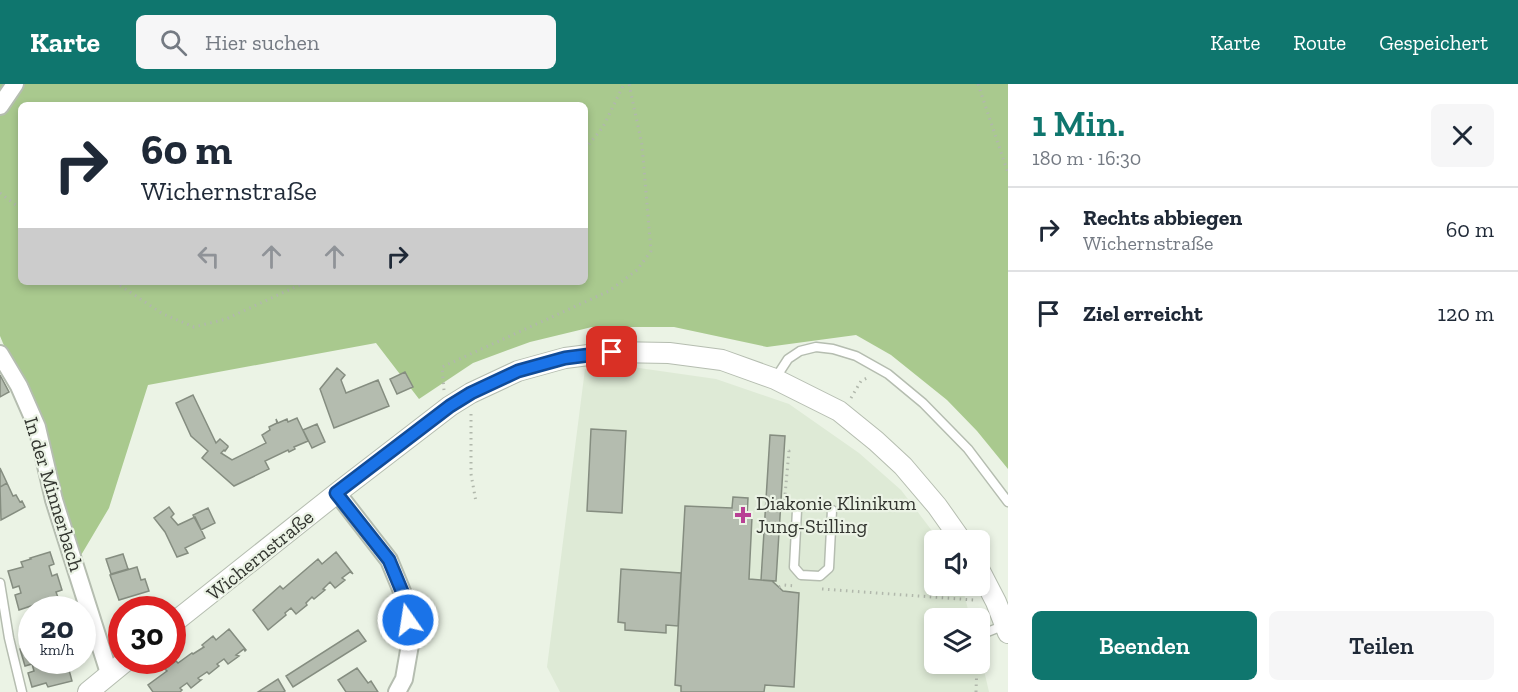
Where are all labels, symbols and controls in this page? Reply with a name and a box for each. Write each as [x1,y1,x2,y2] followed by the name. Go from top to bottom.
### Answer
[136,15,556,69] search box
[30,26,100,59] text: Karte
[157,26,190,59] icon: search
[205,29,319,56] text: Hier suchen
[1210,30,1260,55] text: Karte
[1293,30,1346,55] text: Route
[1379,30,1488,55] text: Gespeichert
[1032,102,1125,145] text: 1 Min.
[1431,104,1494,167] button: close
[141,124,232,175] text: 60 m
[42,126,120,204] icon: right
[1032,146,1141,170] text: 180 m · 16:30
[141,175,317,207] text: Wichernstraße
[1083,204,1242,231] text: Rechts abbiegen
[1032,213,1065,246] icon: right
[1446,216,1494,243] text: 60 m
[1083,231,1213,255] text: Wichernstraße
[192,240,225,273] icon: left
[255,240,288,273] icon: ahead
[318,240,351,273] icon: ahead
[381,240,414,273] icon: right
[1032,297,1065,330] icon: arrive
[1083,300,1203,327] text: Ziel erreicht
[1438,300,1494,327] text: 120 m
[586,326,637,377] pin
[595,335,628,368] icon: arrive
[19,414,89,575] street label: In der Minnerbach
[756,491,917,538] place label: Diakonie Klinikum Jung-Stilling
[202,505,318,605] street label: Wichernstraße
[734,506,752,524] marker: Diakonie Klinikum Jung-Stilling
[924,530,990,674] map controls
[924,530,990,596] button: sound
[376,588,440,652] position arrow
[108,596,186,674] speed limit sign: 30
[924,608,990,674] button: layers
[40,610,74,646] text: 20
[1032,611,1257,680] button: Beenden
[1269,611,1494,680] button: Teilen
[40,641,74,659] text: km/h

